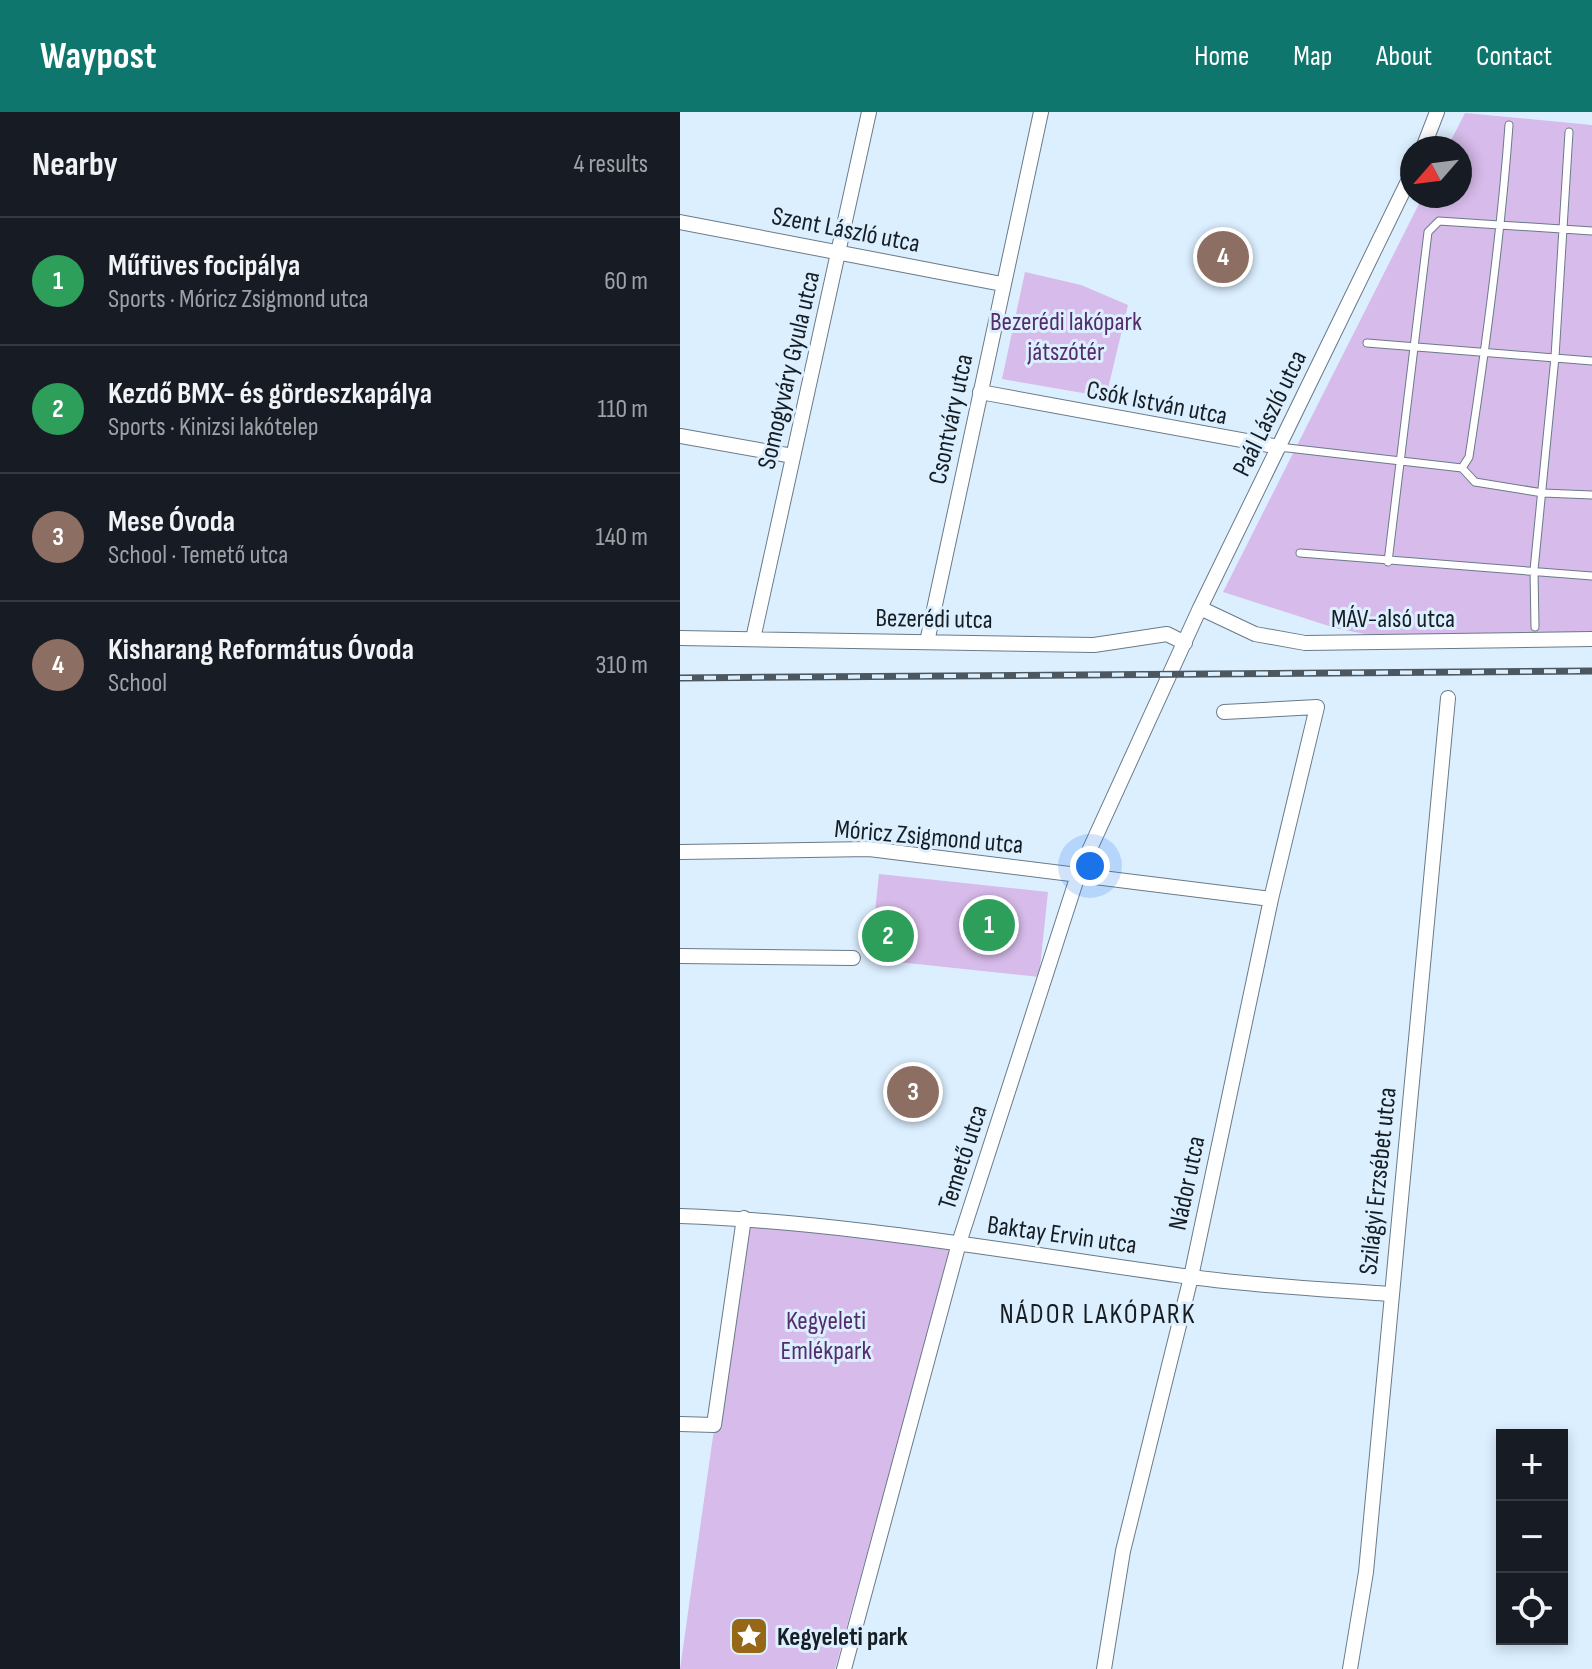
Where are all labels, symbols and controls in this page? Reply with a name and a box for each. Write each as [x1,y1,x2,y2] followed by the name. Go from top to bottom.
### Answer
[40,34,157,79] text: Waypost
[1194,40,1249,73] text: Home
[1293,40,1332,73] text: Map
[1376,40,1432,73] text: About
[1476,40,1552,73] text: Contact
[1400,136,1472,208] north arrow
[32,144,118,185] text: Nearby
[573,149,648,180] text: 4 results
[769,201,922,260] street label: Szent László utca
[1197,227,1249,287] pin: 4
[108,248,300,284] text: Műfüves focipálya
[53,266,63,297] text: 1
[604,266,648,297] text: 60 m
[752,268,827,472] street label: Somogyváry Gyula utca
[108,284,368,315] text: Sports · Móricz Zsigmond utca
[990,307,1142,368] park label: Bezerédi lakópark játszótér
[1227,346,1314,482] street label: Paál László utca
[923,352,980,487] street label: Csontváry utca
[1084,375,1230,432] street label: Csók István utca
[108,376,432,412] text: Kezdő BMX- és gördeszkapálya
[52,394,64,425] text: 2
[597,394,648,425] text: 110 m
[108,412,319,443] text: Sports · Kinizsi lakótelep
[108,504,235,540] text: Mese Óvoda
[52,522,64,553] text: 3
[596,522,648,553] text: 140 m
[108,540,288,571] text: School · Temető utca
[875,603,993,636] street label: Bezerédi utca
[1331,604,1455,635] street label: MÁV-alsó utca
[108,632,414,668] text: Kisharang Református Óvoda
[52,650,64,681] text: 4
[596,650,648,681] text: 310 m
[108,668,167,699] text: School
[833,814,1025,861] street label: Móricz Zsigmond utca
[1070,846,1110,886] your location
[963,895,1015,955] pin: 1
[862,906,914,966] pin: 2
[887,1062,939,1122] pin: 3
[1353,1086,1404,1276] street label: Szilágyi Erzsébet utca
[932,1101,995,1213] street label: Temető utca
[1162,1134,1213,1233] street label: Nádor utca
[985,1210,1139,1261] street label: Baktay Ervin utca
[1000,1298,1196,1331] district label: NÁDOR LAKÓPARK
[781,1306,871,1367] park label: Kegyeleti Emlékpark
[1496,1429,1568,1645] map controls
[1496,1429,1568,1501] button: +
[1496,1501,1568,1573] button: −
[1496,1573,1568,1645] button: locate
[728,1615,770,1657] place icon: Kegyeleti park
[777,1622,908,1653] place label: Kegyeleti park

